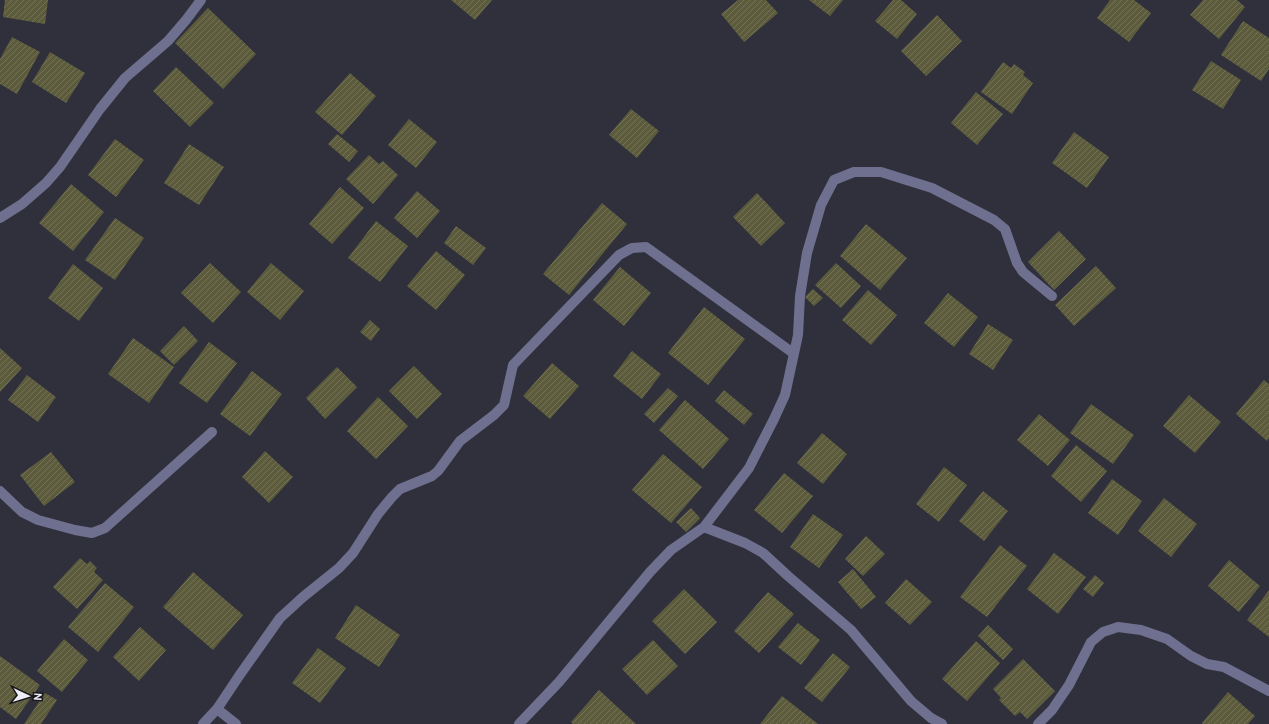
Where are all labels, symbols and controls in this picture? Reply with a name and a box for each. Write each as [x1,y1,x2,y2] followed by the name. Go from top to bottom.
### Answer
[8,676,48,716] north arrow
[30,692,44,701] text: N

